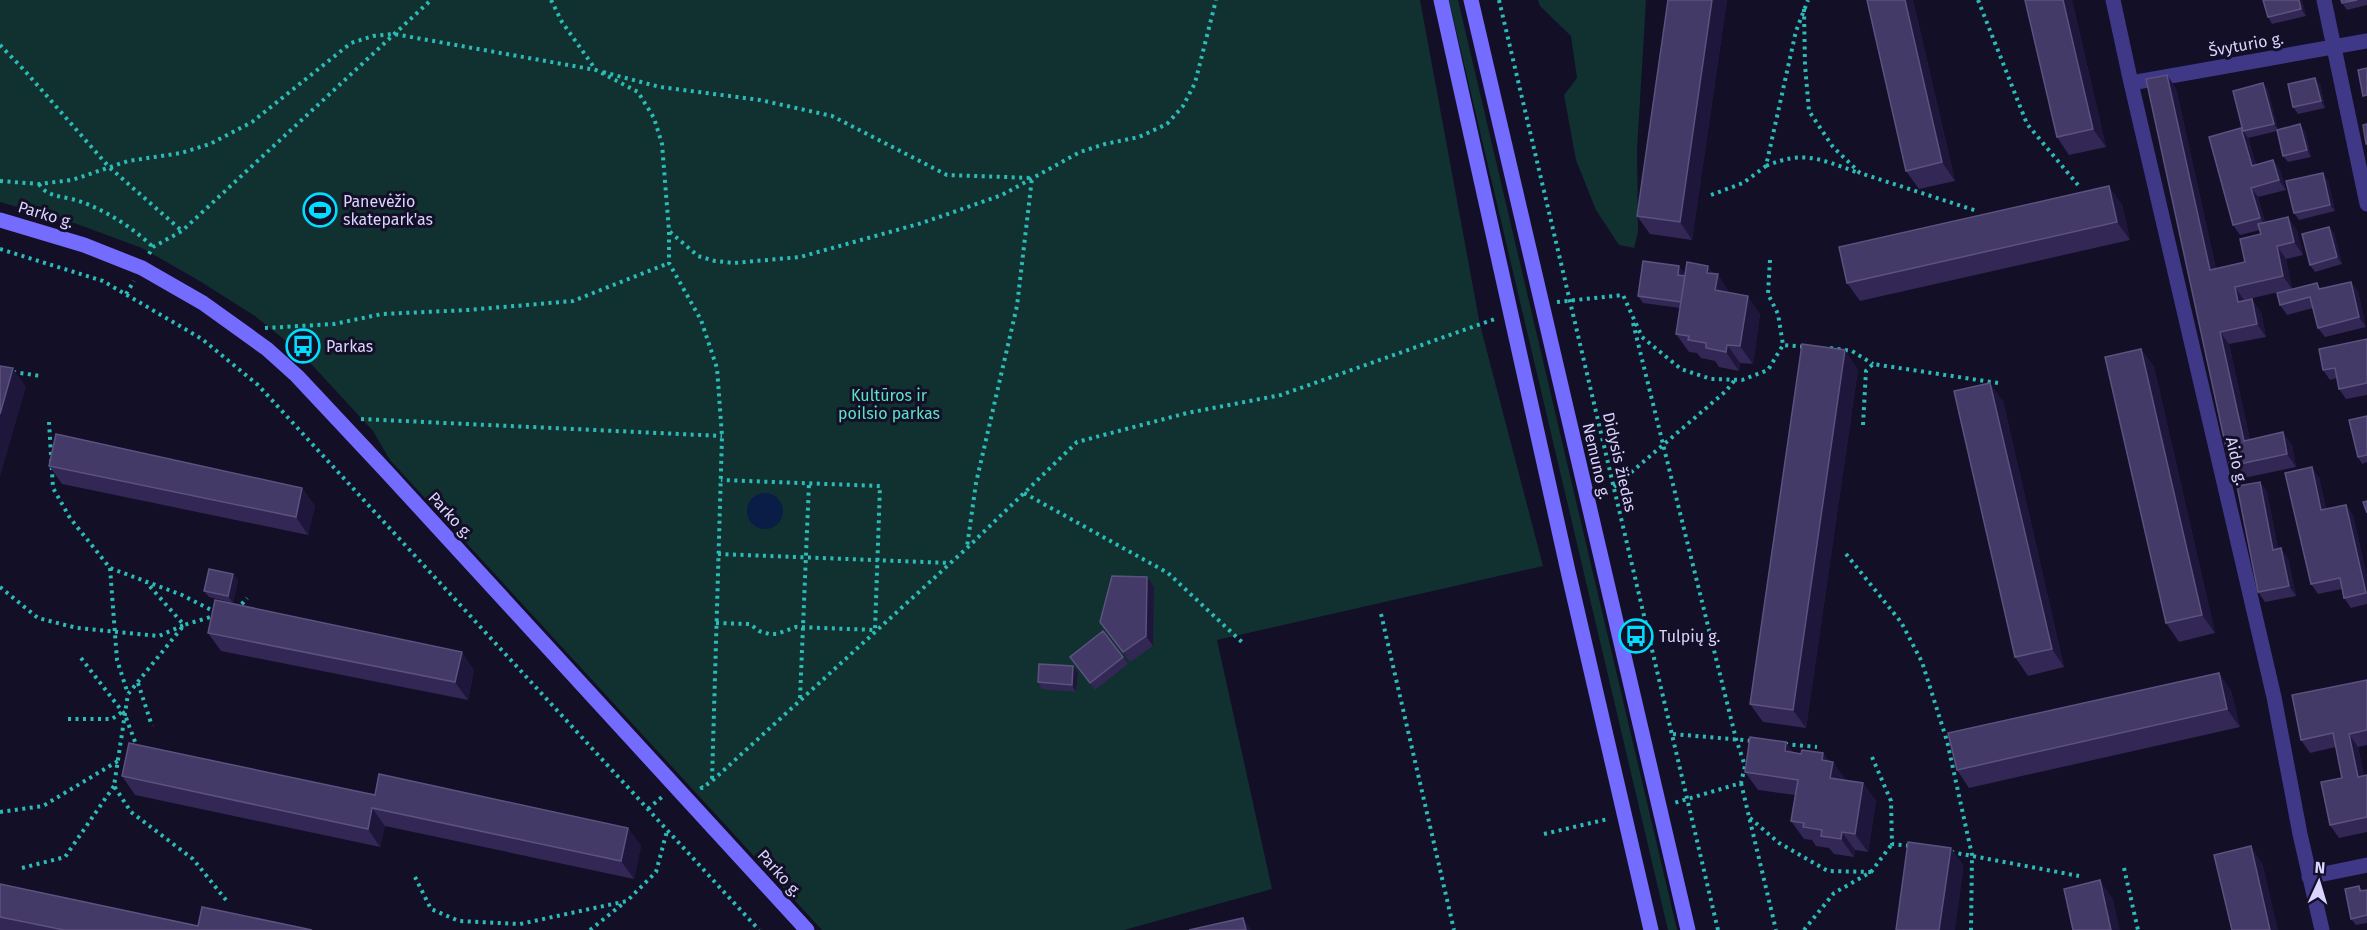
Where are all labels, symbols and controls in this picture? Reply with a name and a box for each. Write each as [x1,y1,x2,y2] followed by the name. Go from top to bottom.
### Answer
[2207,28,2285,60] street label: Švyturio g.
[302,192,338,228] sports icon: Panevėžio skatepark'as
[343,192,433,229] place label: Panevėžio skatepark'as
[16,197,76,232] street label: Parko g.
[285,328,321,364] bus stop icon: Parkas
[326,337,373,356] place label: Parkas
[838,386,940,423] park label: Kultūros ir poilsio parkas
[1599,410,1640,514] street label: Didysis žiedas
[1579,421,1615,501] street label: Nemuno g.
[2222,435,2251,487] street label: Aido g.
[424,488,477,543] street label: Parko g.
[1618,618,1654,654] bus stop icon: Tulpių g.
[1659,627,1721,646] place label: Tulpių g.
[753,846,806,901] street label: Parko g.
[2289,852,2349,912] north arrow
[2314,858,2326,877] text: N

